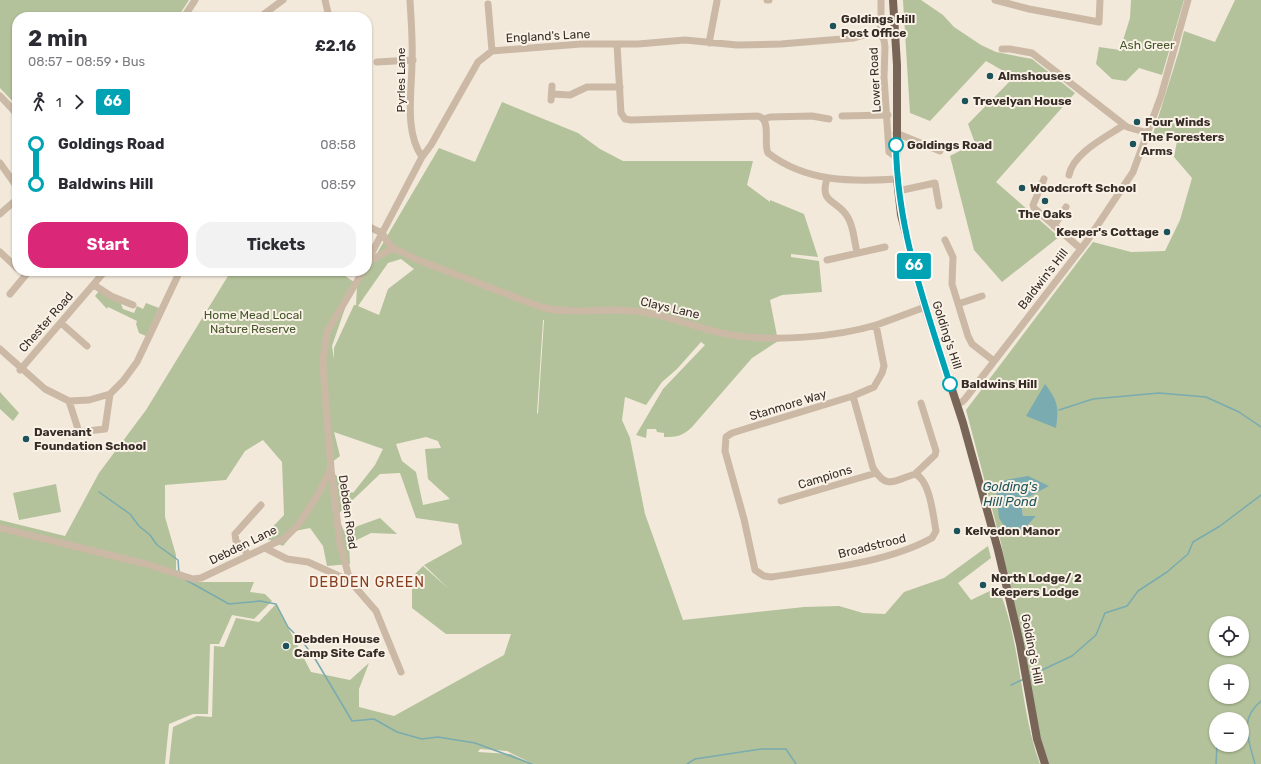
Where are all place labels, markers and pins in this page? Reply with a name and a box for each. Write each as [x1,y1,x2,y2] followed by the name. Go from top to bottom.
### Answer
[841,12,915,40] place label: Goldings Hill Post Office
[828,21,838,31] marker: Goldings Hill Post Office
[998,69,1071,83] place label: Almshouses
[985,71,995,81] marker: Almshouses
[973,94,1072,108] place label: Trevelyan House
[960,96,970,106] marker: Trevelyan House
[1145,115,1211,129] place label: Four Winds
[1132,117,1142,127] marker: Four Winds
[1141,130,1225,158] place label: The Foresters Arms
[888,137,904,153] marker: Goldings Road
[907,138,992,152] place label: Goldings Road
[1128,139,1138,149] marker: The Foresters Arms
[1030,181,1136,195] place label: Woodcroft School
[1017,183,1027,193] marker: Woodcroft School
[1040,196,1050,206] marker: The Oaks
[1018,207,1072,221] place label: The Oaks
[1056,225,1159,239] place label: Keeper's Cottage
[1162,227,1172,237] marker: Keeper's Cottage
[942,376,958,392] marker: Baldwins Hill
[961,377,1037,391] place label: Baldwins Hill
[34,425,146,453] place label: Davenant Foundation School
[21,434,31,444] marker: Davenant Foundation School
[965,524,1060,538] place label: Kelvedon Manor
[952,526,962,536] marker: Kelvedon Manor
[991,571,1082,599] place label: North Lodge/ 2 Keepers Lodge
[978,580,988,590] marker: North Lodge/ 2 Keepers Lodge
[294,632,385,660] place label: Debden House Camp Site Cafe
[281,641,291,651] marker: Debden House Camp Site Cafe

